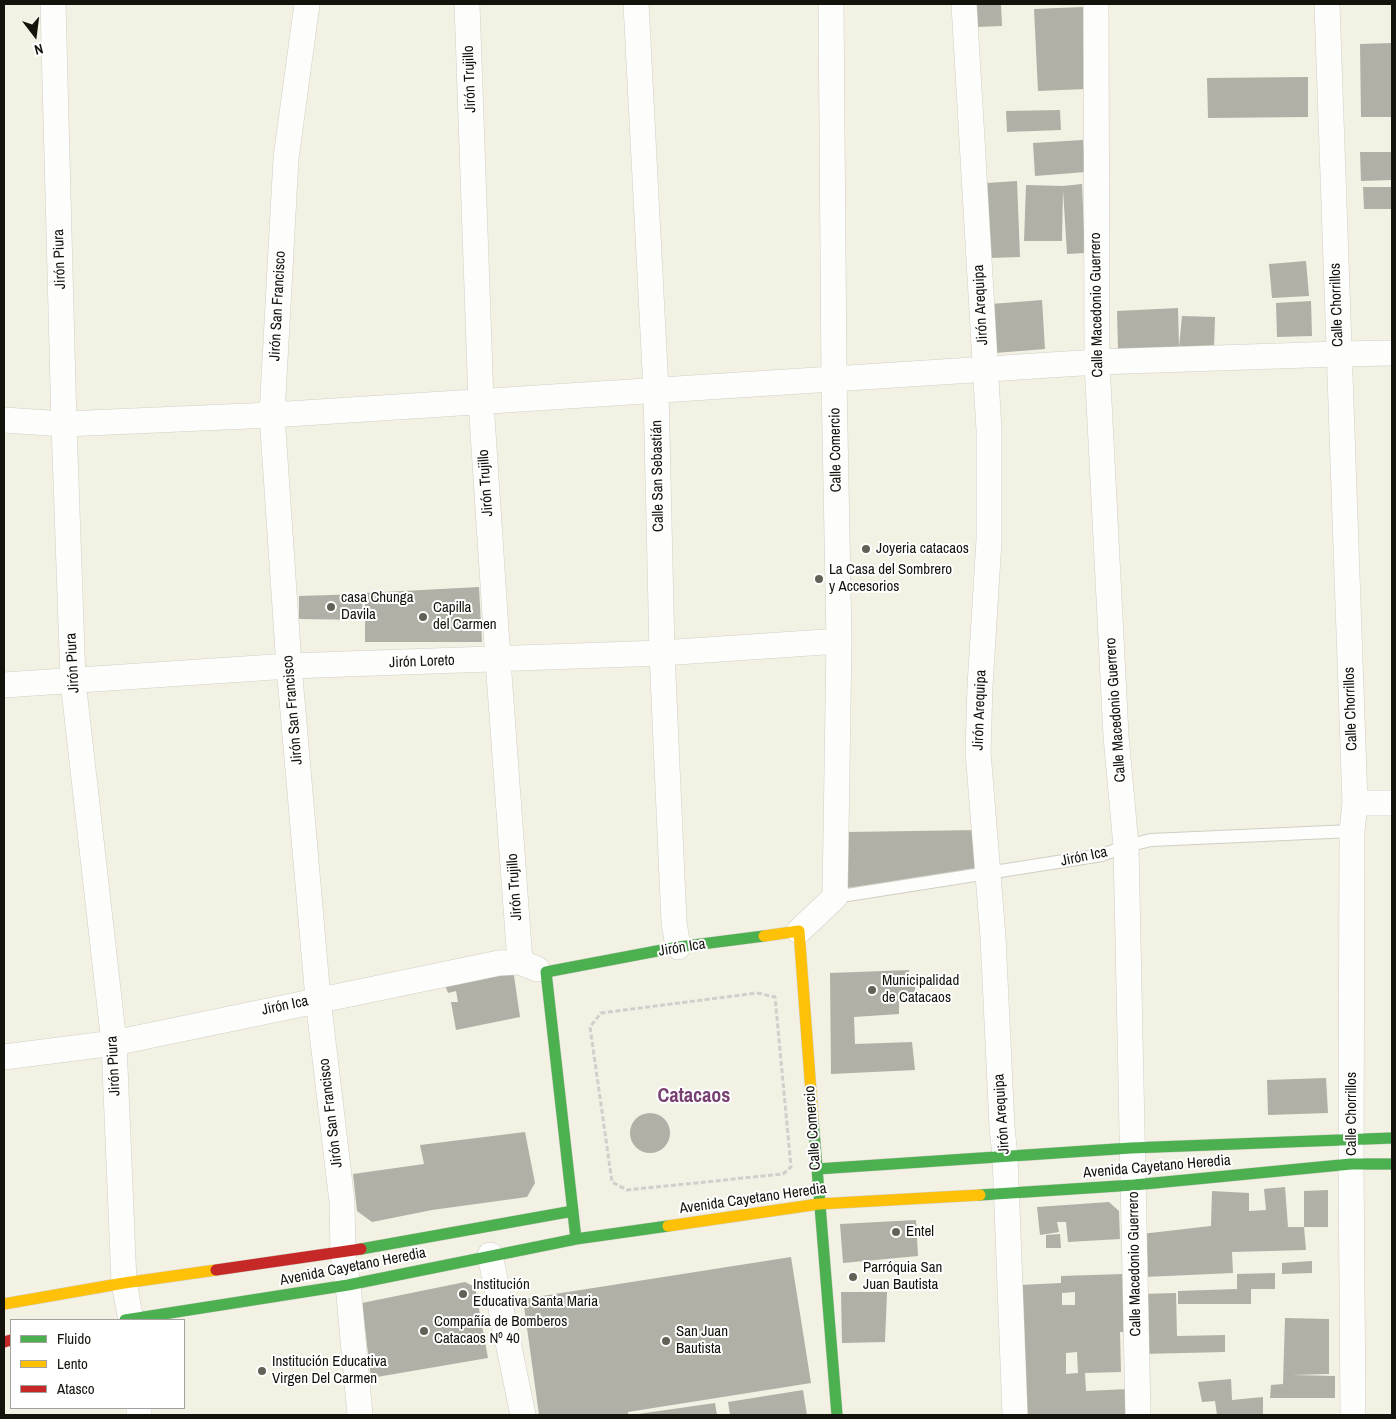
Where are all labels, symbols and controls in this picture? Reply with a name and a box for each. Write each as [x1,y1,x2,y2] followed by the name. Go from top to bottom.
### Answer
[10,10,60,60] north arrow
[33,40,45,59] text: N
[460,45,480,113] street label: Jirón Trujillo
[50,229,70,289] street label: Jirón Piura
[1087,232,1107,378] street label: Calle Macedonio Guerrero
[266,251,290,361] street label: Jirón San Francisco
[1327,263,1347,347] street label: Calle Chorrillos
[970,264,992,346] street label: Jirón Arequipa
[826,407,846,493] street label: Calle Comercio
[648,420,668,532] street label: Calle San Sebastián
[475,449,497,517] street label: Jirón Trujillo
[876,540,969,558] place label: Joyeria catacaos
[860,543,872,555] marker: Joyeria catacaos
[829,561,952,596] place label: La Casa del Sombrero y Accesorios
[813,573,825,585] marker: La Casa del Sombrero y Accesorios
[341,589,413,624] place label: casa Chunga Davila
[433,599,497,634] place label: Capilla del Carmen
[325,601,337,613] marker: casa Chunga Davila
[417,611,429,623] marker: Capilla del Carmen
[62,632,84,694] street label: Jirón Piura
[1102,637,1130,783] street label: Calle Macedonio Guerrero
[389,652,455,672] street label: Jirón Loreto
[279,654,307,766] street label: Jirón San Francisco
[1341,667,1361,751] street label: Calle Chorrillos
[970,669,990,751] street label: Jirón Arequipa
[1059,843,1109,871] street label: Jirón Ica
[504,853,526,921] street label: Jirón Trujillo
[657,935,707,961] street label: Jirón Ica
[882,972,959,1007] place label: Municipalidad de Catacaos
[866,984,878,996] marker: Municipalidad de Catacaos
[260,992,310,1020] street label: Jirón Ica
[103,1035,125,1097] street label: Jirón Piura
[315,1057,347,1169] street label: Jirón San Francisco
[1343,1072,1361,1156] street label: Calle Chorrillos
[990,1073,1014,1155] street label: Jirón Arequipa
[658,1085,730,1109] district label: Catacaos
[801,1085,825,1171] street label: Calle Comercio
[1082,1152,1232,1182] street label: Avenida Cayetano Heredia
[678,1180,828,1218] street label: Avenida Cayetano Heredia
[1125,1191,1145,1337] street label: Calle Macedonio Guerrero
[906,1223,934,1241] place label: Entel
[890,1226,902,1238] marker: Entel
[279,1244,427,1290] street label: Avenida Cayetano Heredia
[863,1259,942,1294] place label: Parróquia San Juan Bautista
[847,1271,859,1283] marker: Parróquia San Juan Bautista
[473,1276,598,1311] place label: Institución Educativa Santa Maria
[457,1288,469,1300] marker: Institución Educativa Santa Maria
[434,1313,567,1348] place label: Compañía de Bomberos Catacaos Nº 40
[10,1319,185,1409] legend
[676,1323,728,1358] place label: San Juan Bautista
[418,1325,430,1337] marker: Compañía de Bomberos Catacaos Nº 40
[57,1328,91,1349] text: Fluido
[660,1335,672,1347] marker: San Juan Bautista
[57,1353,88,1374] text: Lento
[272,1353,387,1388] place label: Institución Educativa Virgen Del Carmen
[256,1365,268,1377] marker: Institución Educativa Virgen Del Carmen
[57,1378,95,1399] text: Atasco

